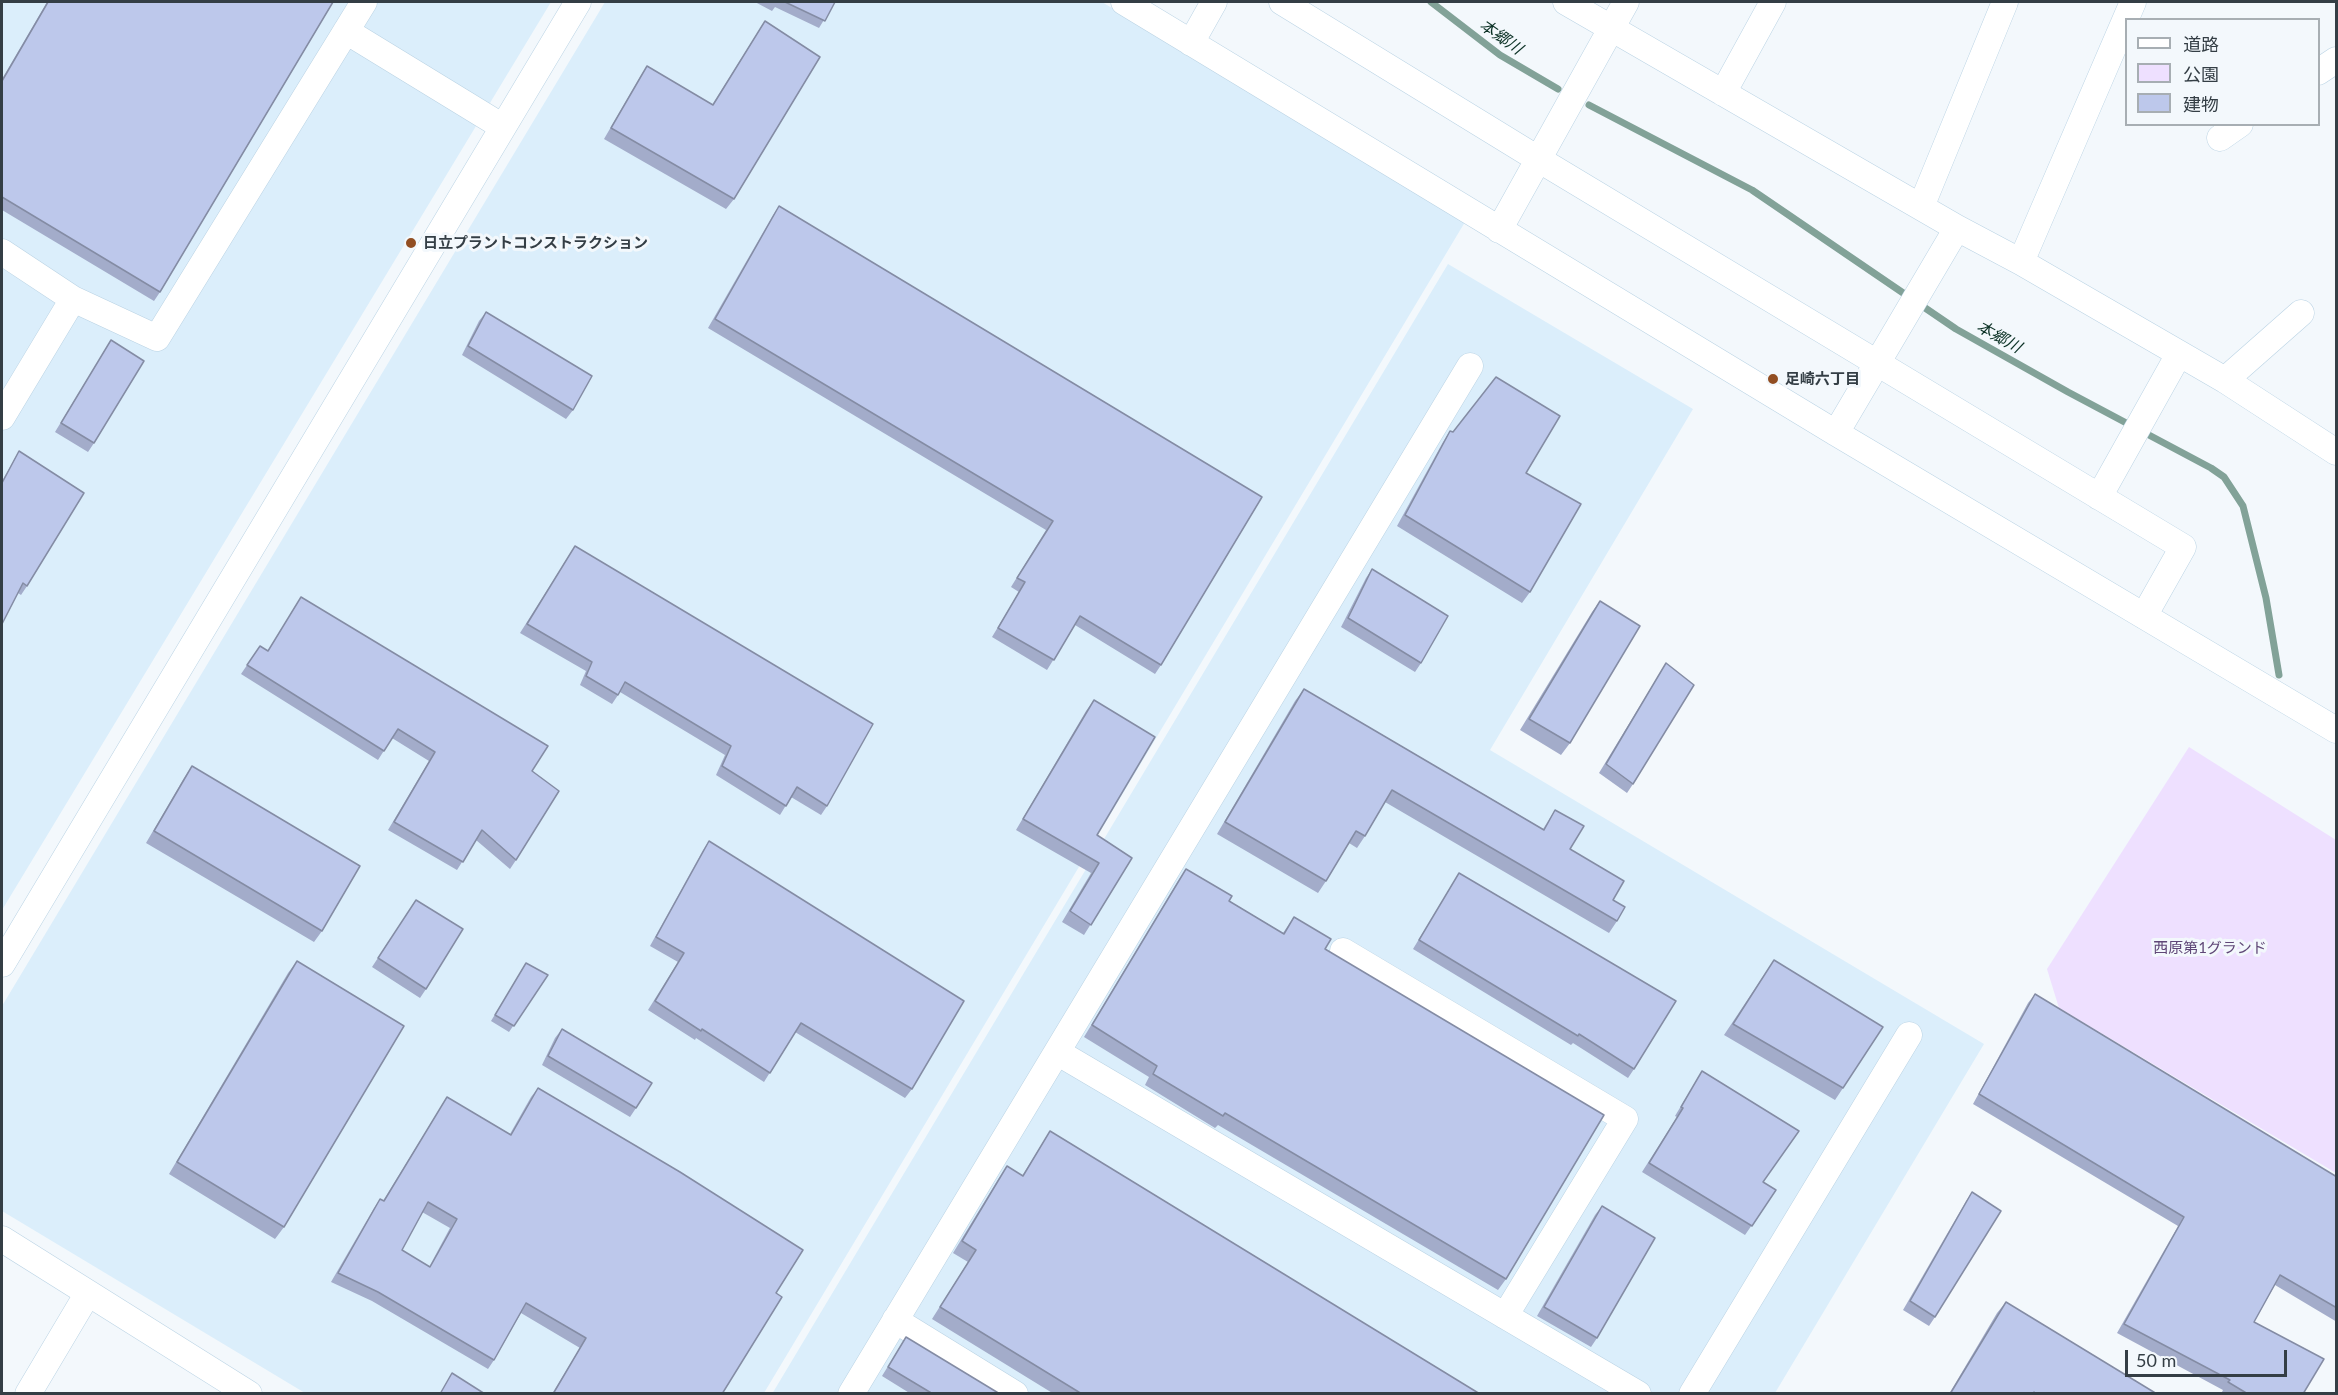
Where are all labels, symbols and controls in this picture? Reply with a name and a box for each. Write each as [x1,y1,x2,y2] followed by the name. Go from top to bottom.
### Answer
[1476,15,1526,59] water label: 本郷川
[2125,18,2320,126] legend
[2183,33,2219,55] text: 道路
[2183,63,2219,85] text: 公園
[2183,93,2219,115] text: 建物
[423,234,648,252] place label: 日立プラントコンストラクション
[404,236,418,250] marker: 日立プラントコンストラクション
[1973,317,2025,357] water label: 本郷川
[1785,370,1860,388] place label: 足崎六丁目
[1766,372,1780,386] marker: 足崎六丁目
[2153,939,2267,957] park label: 西原第1グランド
[2128,1338,2290,1376] scale bar
[2136,1349,2176,1371] text: 50 m

